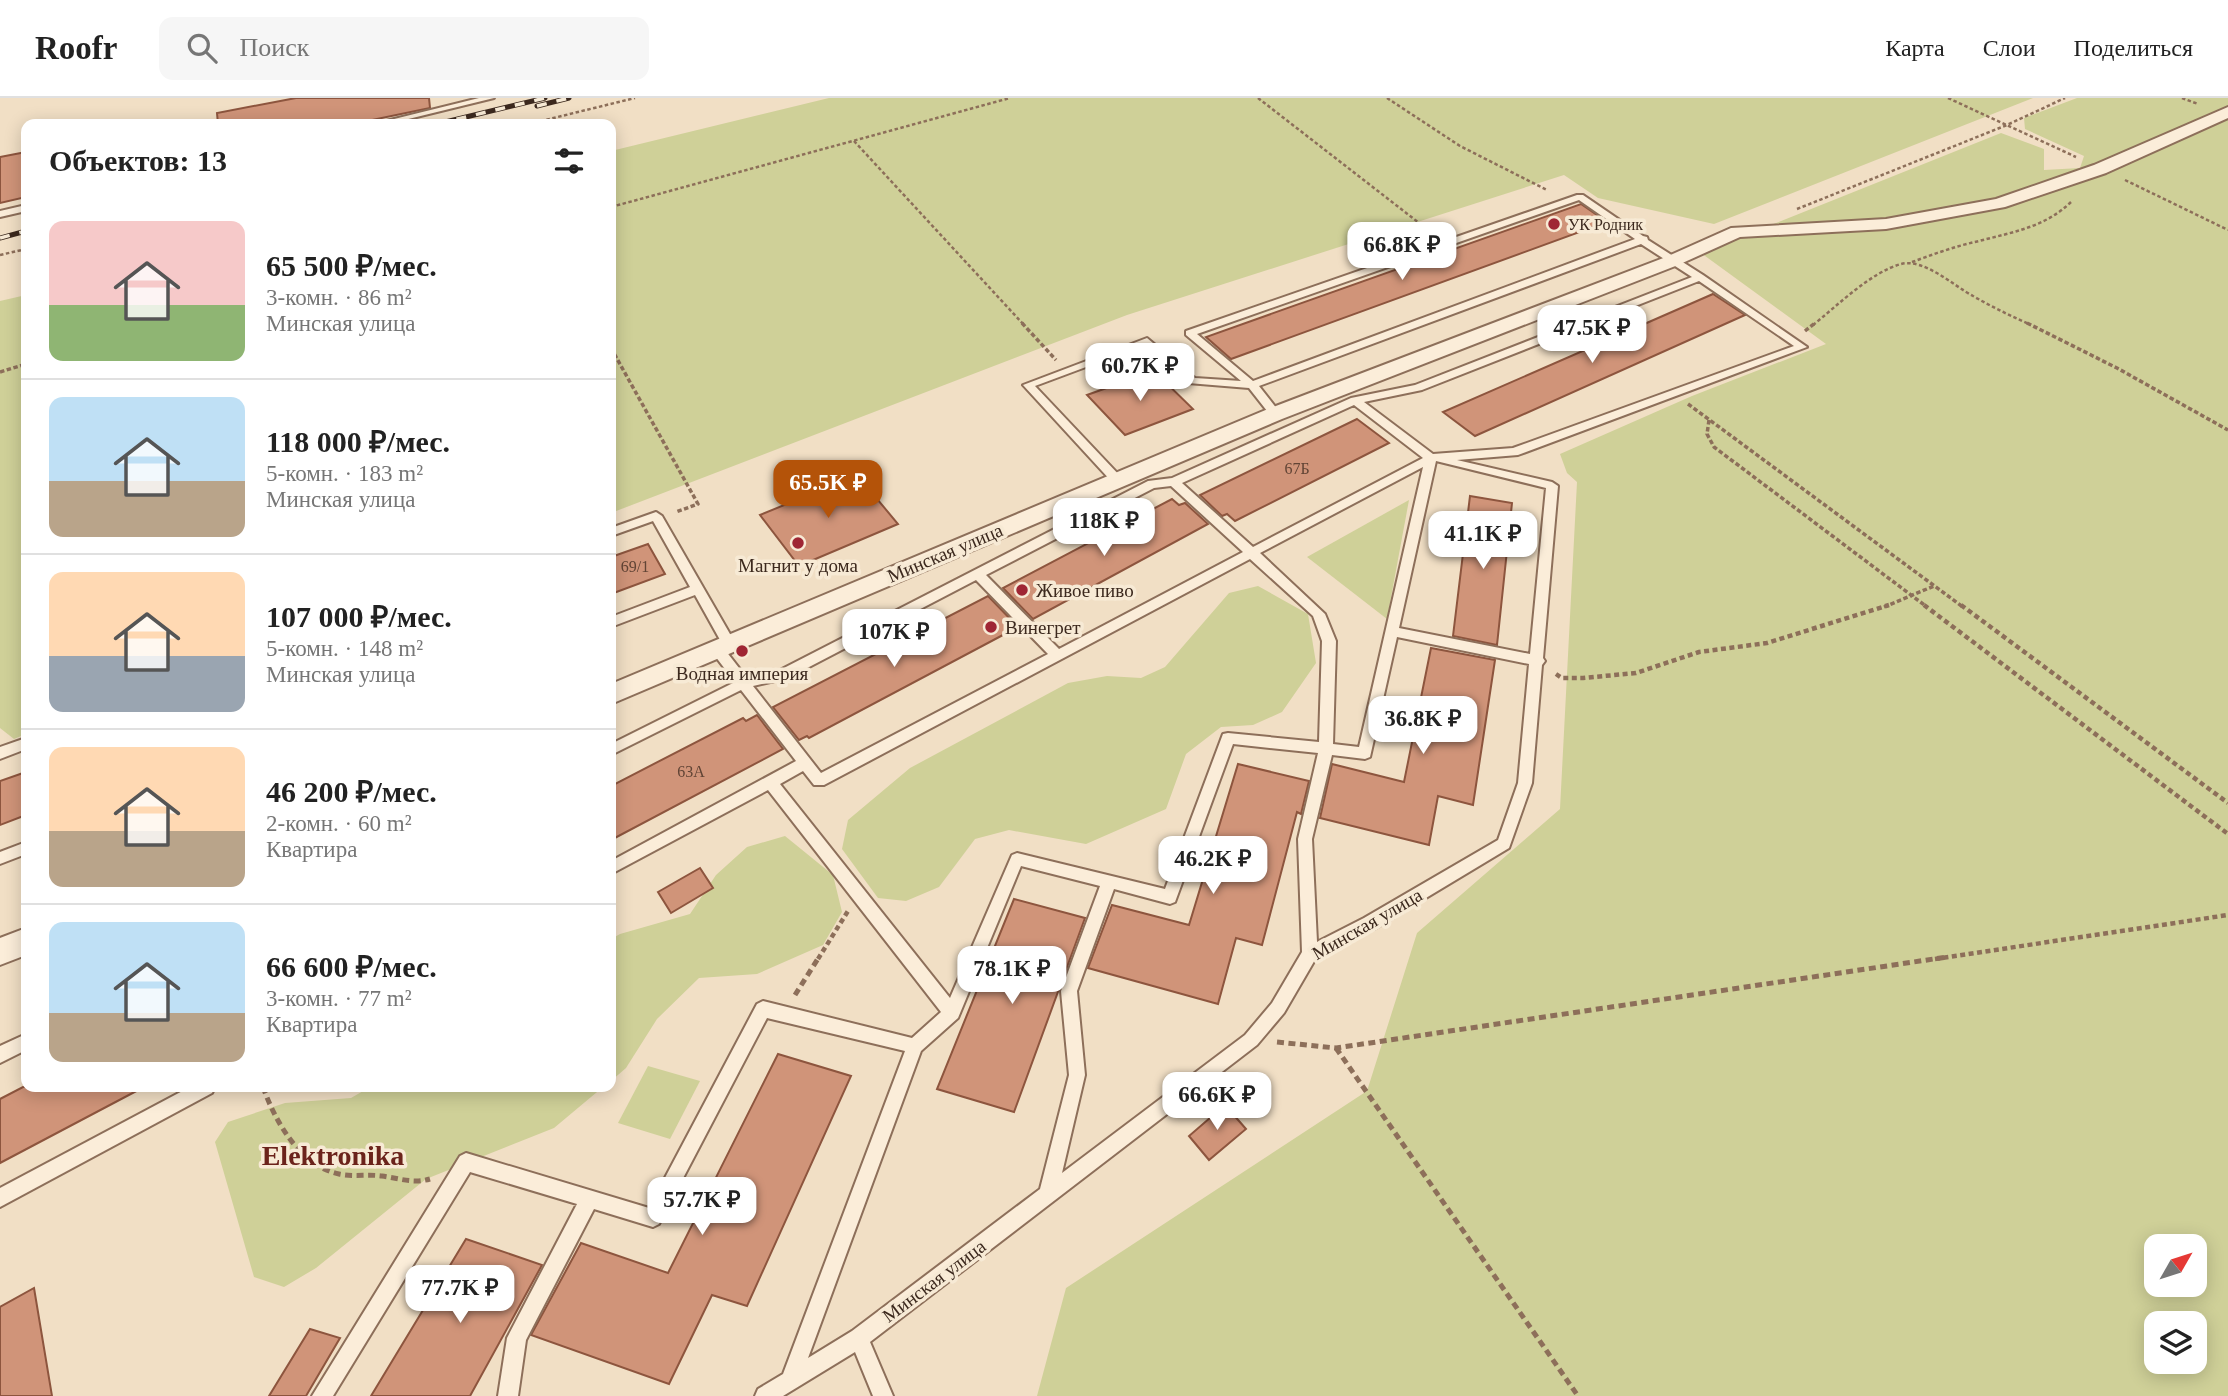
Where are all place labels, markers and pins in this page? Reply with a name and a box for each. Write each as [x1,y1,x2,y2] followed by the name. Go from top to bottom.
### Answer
[1546,216,1562,232] marker: УК Родник
[1568,216,1643,234] place label: УК Родник
[1337,222,1467,282] pin: 66.8K ₽
[1527,306,1657,365] pin: 47.5K ₽
[1075,344,1205,403] pin: 60.7K ₽
[763,460,893,520] pin: 65.5K ₽
[1047,498,1161,558] pin: 118K ₽
[1418,512,1548,571] pin: 41.1K ₽
[790,535,806,551] marker: Магнит у дома
[738,555,859,576] place label: Магнит у дома
[1036,580,1134,601] place label: Живое пиво
[1014,582,1030,598] marker: Живое пиво
[837,610,951,669] pin: 107K ₽
[1005,617,1081,638] place label: Винегрет
[983,619,999,635] marker: Винегрет
[734,643,750,659] marker: Водная империя
[676,663,809,684] place label: Водная империя
[1358,696,1488,756] pin: 36.8K ₽
[1148,836,1278,896] pin: 46.2K ₽
[947,946,1077,1006] pin: 78.1K ₽
[1152,1072,1282,1132] pin: 66.6K ₽
[637,1178,767,1237] pin: 57.7K ₽
[395,1266,525,1325] pin: 77.7K ₽

